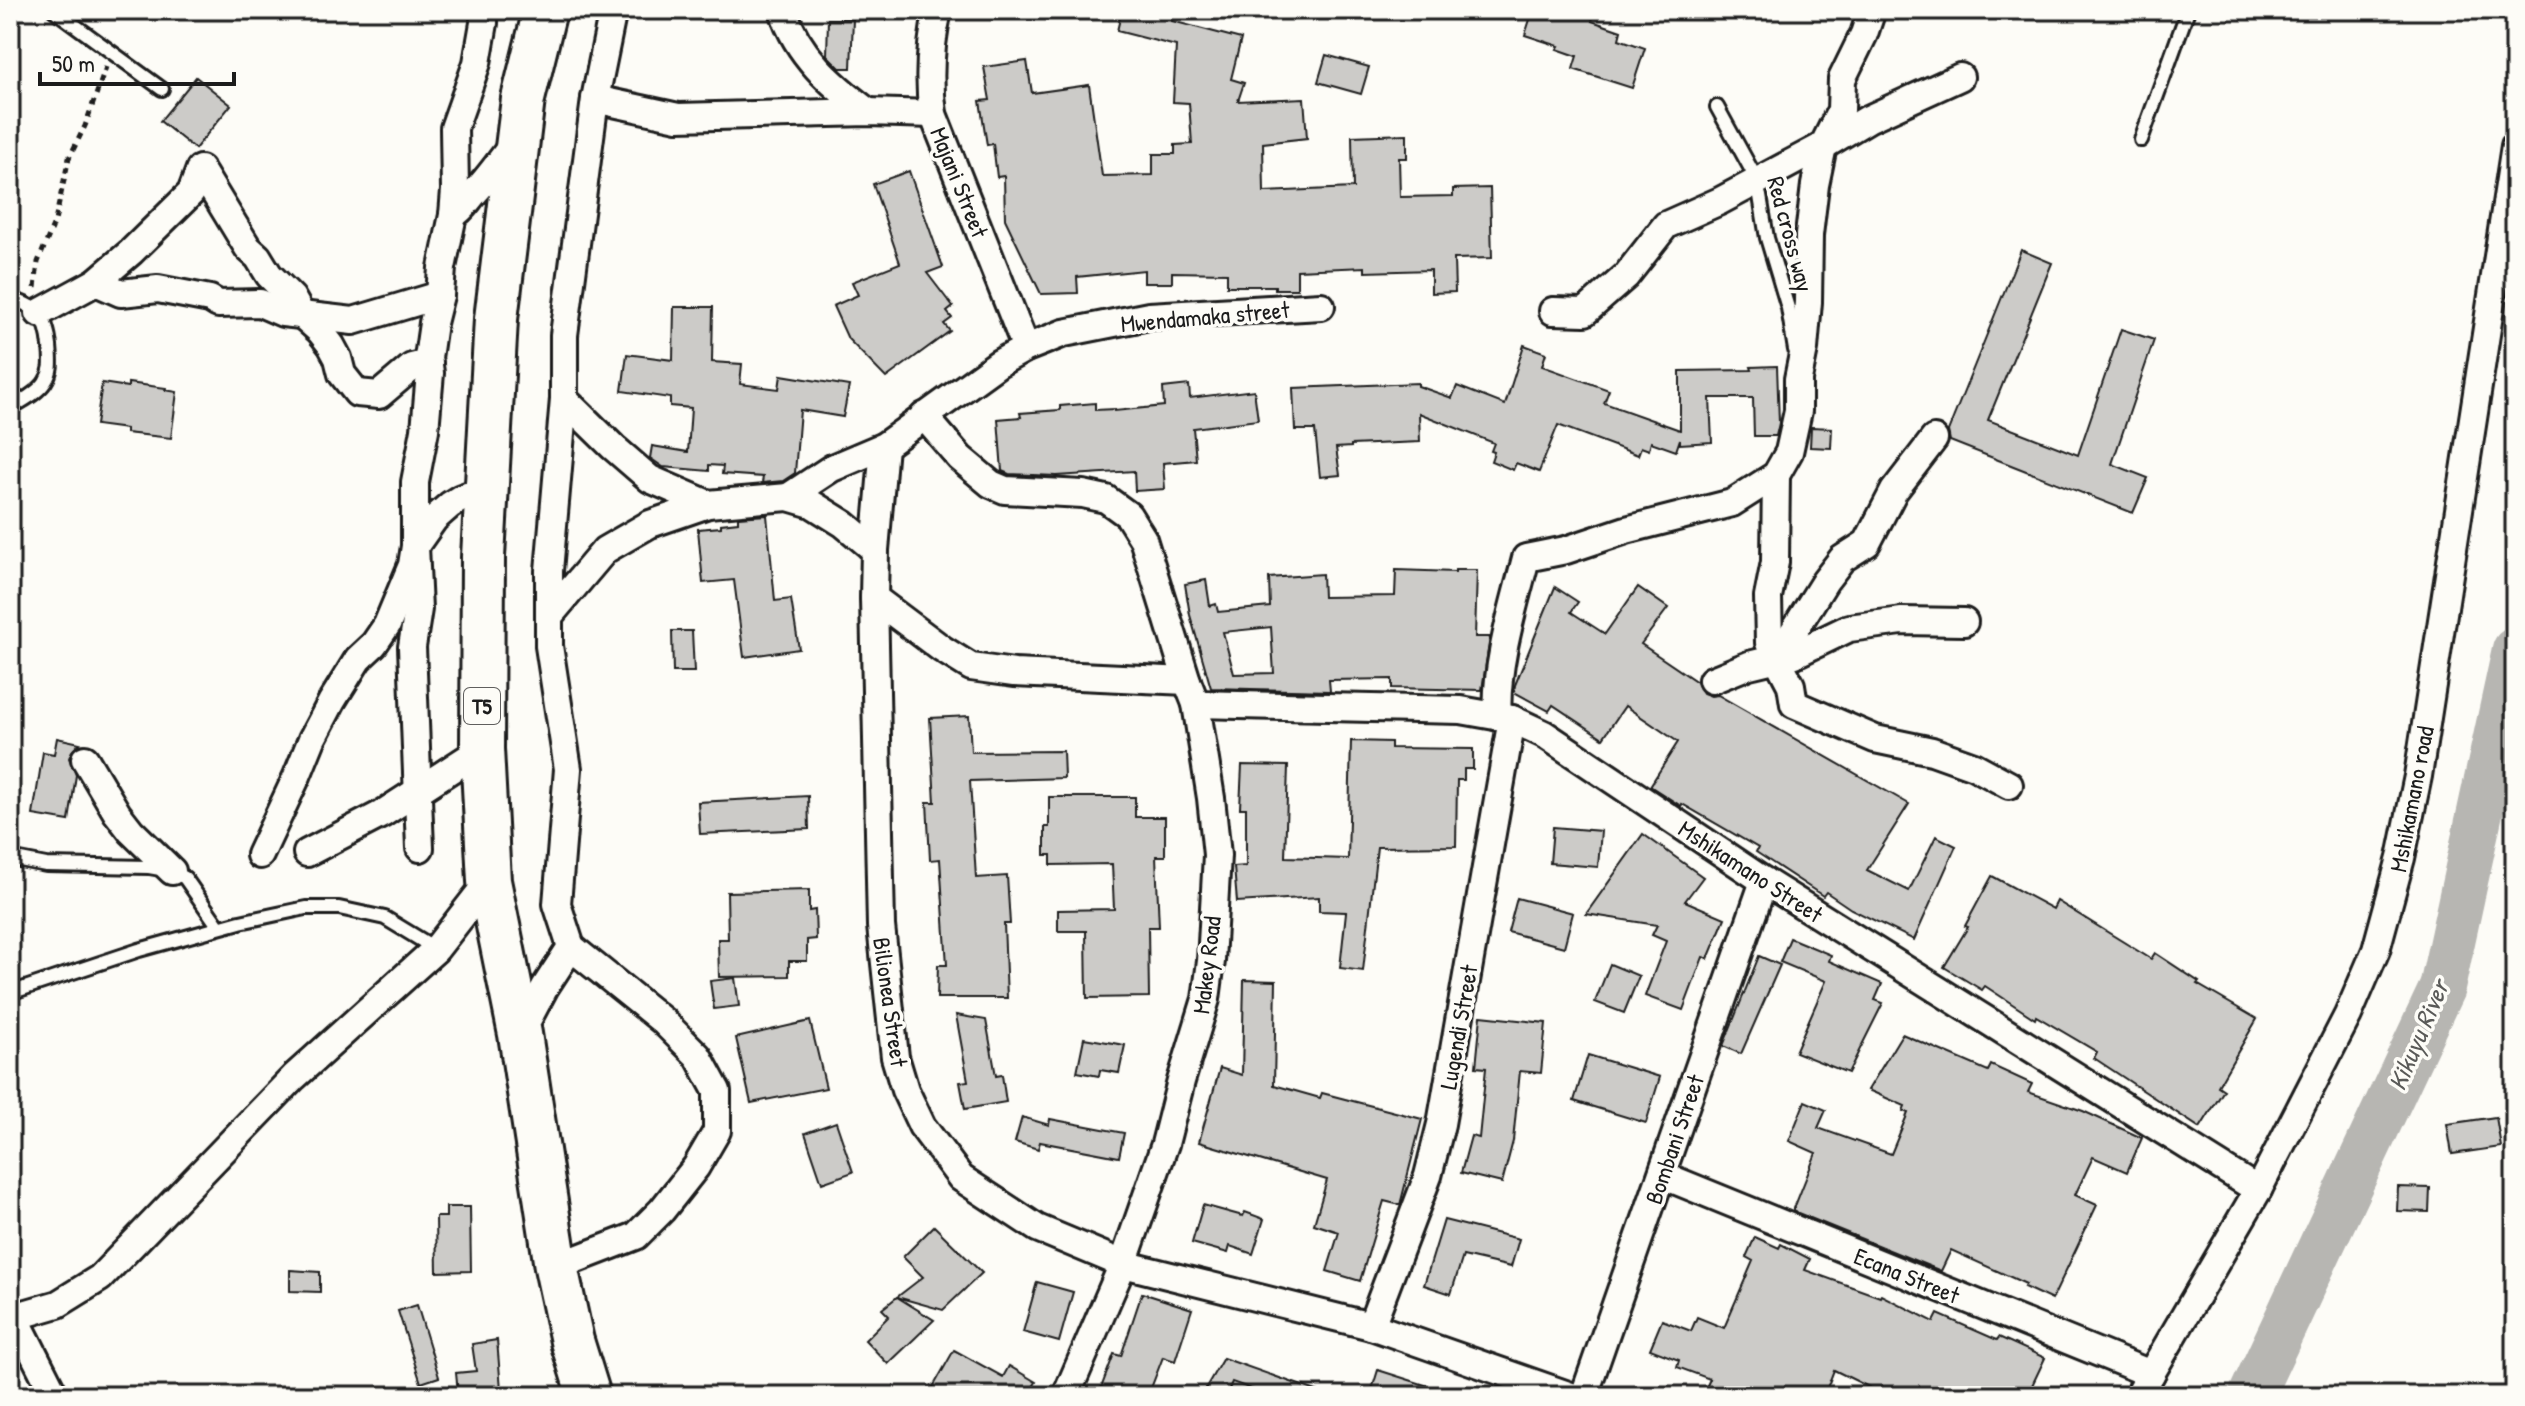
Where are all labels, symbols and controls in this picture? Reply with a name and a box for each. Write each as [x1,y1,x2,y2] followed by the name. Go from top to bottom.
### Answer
[40,36,234,86] scale bar
[52,47,95,79] text: 50 m
[923,122,997,243] street label: Majani Street
[1760,173,1822,295] street label: Red cross way
[1119,293,1291,339] street label: Mwendamaka street
[464,688,500,724] road number: T5
[2381,723,2441,875] street label: Mshikamano road
[1673,812,1830,930] street label: Mshikamano Street
[1184,914,1228,1016] street label: Makey Road
[866,935,916,1069] street label: Bilionea Street
[1431,962,1485,1092] street label: Lugendi Street
[2379,972,2459,1096] water label: Kikuyu River
[1637,1069,1711,1208] street label: Bombani Street
[1850,1239,1965,1311] street label: Ecana Street

